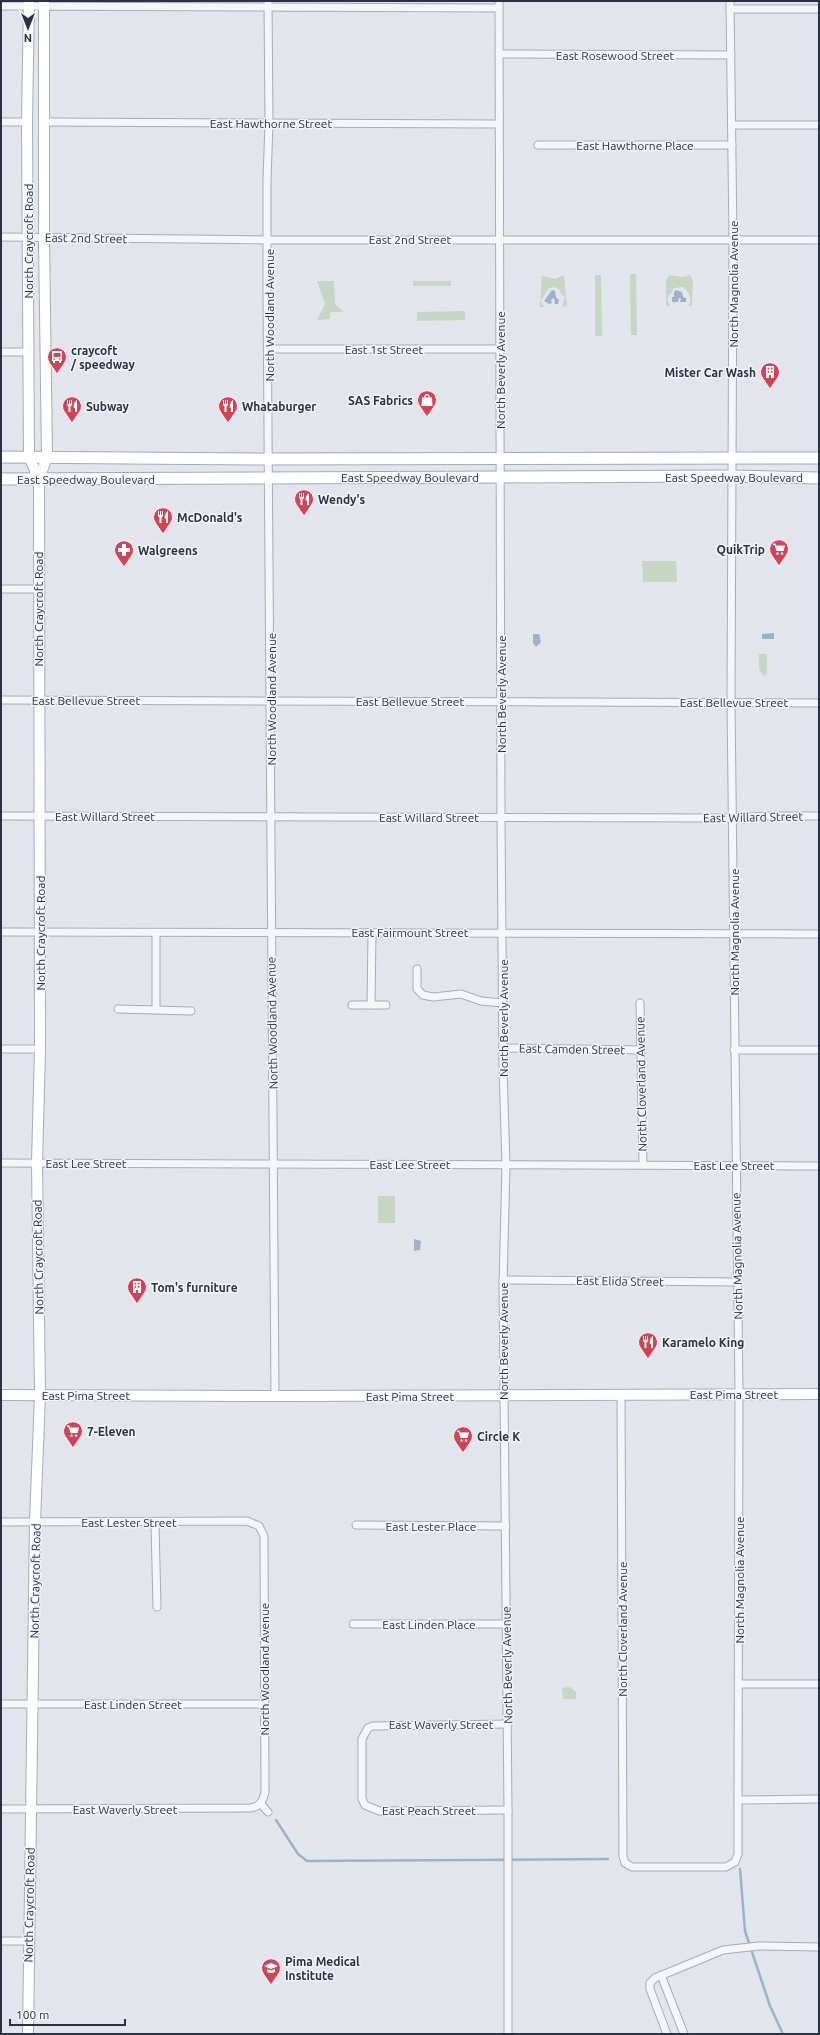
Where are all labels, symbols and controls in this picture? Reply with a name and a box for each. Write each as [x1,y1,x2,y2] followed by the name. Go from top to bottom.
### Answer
[8,8,48,48] north arrow
[24,32,32,44] text: N
[556,49,675,62] street label: East Rosewood Street
[210,117,332,130] street label: East Hawthorne Street
[576,139,694,152] street label: East Hawthorne Place
[22,183,35,299] street label: North Craycroft Road
[727,220,740,348] street label: North Magnolia Avenue
[45,231,128,245] street label: East 2nd Street
[369,233,452,246] street label: East 2nd Street
[263,249,276,381] street label: North Woodland Avenue
[494,311,507,429] street label: North Beverly Avenue
[345,343,424,356] street label: East 1st Street
[70,344,135,371] place label: craycoft / speedway
[46,346,68,374] bus stop icon: craycoft / speedway
[759,361,781,389] building icon: Mister Car Wash
[664,366,756,379] place label: Mister Car Wash
[416,389,438,417] shop icon: SAS Fabrics
[348,394,413,407] place label: SAS Fabrics
[61,395,83,423] restaurant icon: Subway
[217,395,239,423] restaurant icon: Whataburger
[86,400,130,413] place label: Subway
[242,400,316,413] place label: Whataburger
[341,471,479,484] street label: East Speedway Boulevard
[665,471,803,484] street label: East Speedway Boulevard
[17,473,155,486] street label: East Speedway Boulevard
[293,488,315,516] restaurant icon: Wendy's
[318,493,365,506] place label: Wendy's
[152,506,174,534] restaurant icon: McDonald's
[177,511,243,524] place label: McDonald's
[768,538,790,566] supermarket icon: QuikTrip
[113,539,135,567] pharmacy icon: Walgreens
[717,543,765,556] place label: QuikTrip
[138,544,198,557] place label: Walgreens
[32,551,45,667] street label: North Craycroft Road
[265,633,278,765] street label: North Woodland Avenue
[495,635,508,753] street label: North Beverly Avenue
[32,694,140,707] street label: East Bellevue Street
[356,695,464,708] street label: East Bellevue Street
[680,696,788,709] street label: East Bellevue Street
[55,810,155,823] street label: East Willard Street
[703,810,803,824] street label: East Willard Street
[379,811,479,824] street label: East Willard Street
[728,868,741,996] street label: North Magnolia Avenue
[34,875,47,991] street label: North Craycroft Road
[351,926,469,939] street label: East Fairmount Street
[264,956,280,1090] street label: North Woodland Avenue
[497,959,510,1077] street label: North Beverly Avenue
[633,1016,649,1152] street label: North Cloverland Avenue
[519,1042,625,1056] street label: East Camden Street
[45,1157,127,1170] street label: East Lee Street
[369,1158,451,1171] street label: East Lee Street
[693,1159,775,1172] street label: East Lee Street
[729,1192,745,1320] street label: North Magnolia Avenue
[30,1199,46,1315] street label: North Craycroft Road
[576,1274,664,1288] street label: East Elida Street
[126,1276,148,1304] building icon: Tom's furniture
[151,1281,238,1294] place label: Tom's furniture
[497,1282,510,1400] street label: North Beverly Avenue
[637,1331,659,1359] restaurant icon: Karamelo King
[662,1336,744,1349] place label: Karamelo King
[690,1388,778,1401] street label: East Pima Street
[42,1389,130,1402] street label: East Pima Street
[366,1390,454,1403] street label: East Pima Street
[62,1420,84,1448] supermarket icon: 7-Eleven
[87,1425,136,1438] place label: 7-Eleven
[452,1425,474,1453] supermarket icon: Circle K
[477,1430,520,1443] place label: Circle K
[81,1516,177,1529] street label: East Lester Street
[733,1516,746,1644] street label: North Magnolia Avenue
[386,1520,476,1533] street label: East Lester Place
[27,1523,43,1639] street label: North Craycroft Road
[616,1561,629,1697] street label: North Cloverland Avenue
[258,1603,271,1735] street label: North Woodland Avenue
[499,1606,515,1724] street label: North Beverly Avenue
[382,1618,476,1631] street label: East Linden Place
[84,1698,182,1711] street label: East Linden Street
[389,1718,494,1731] street label: East Waverly Street
[73,1803,178,1816] street label: East Waverly Street
[382,1804,476,1817] street label: East Peach Street
[21,1847,37,1963] street label: North Craycroft Road
[285,1955,360,1982] place label: Pima Medical Institute
[260,1957,282,1985] school or university icon: Pima Medical Institute
[10,2001,125,2027] scale bar
[16,2008,49,2021] text: 100 m

